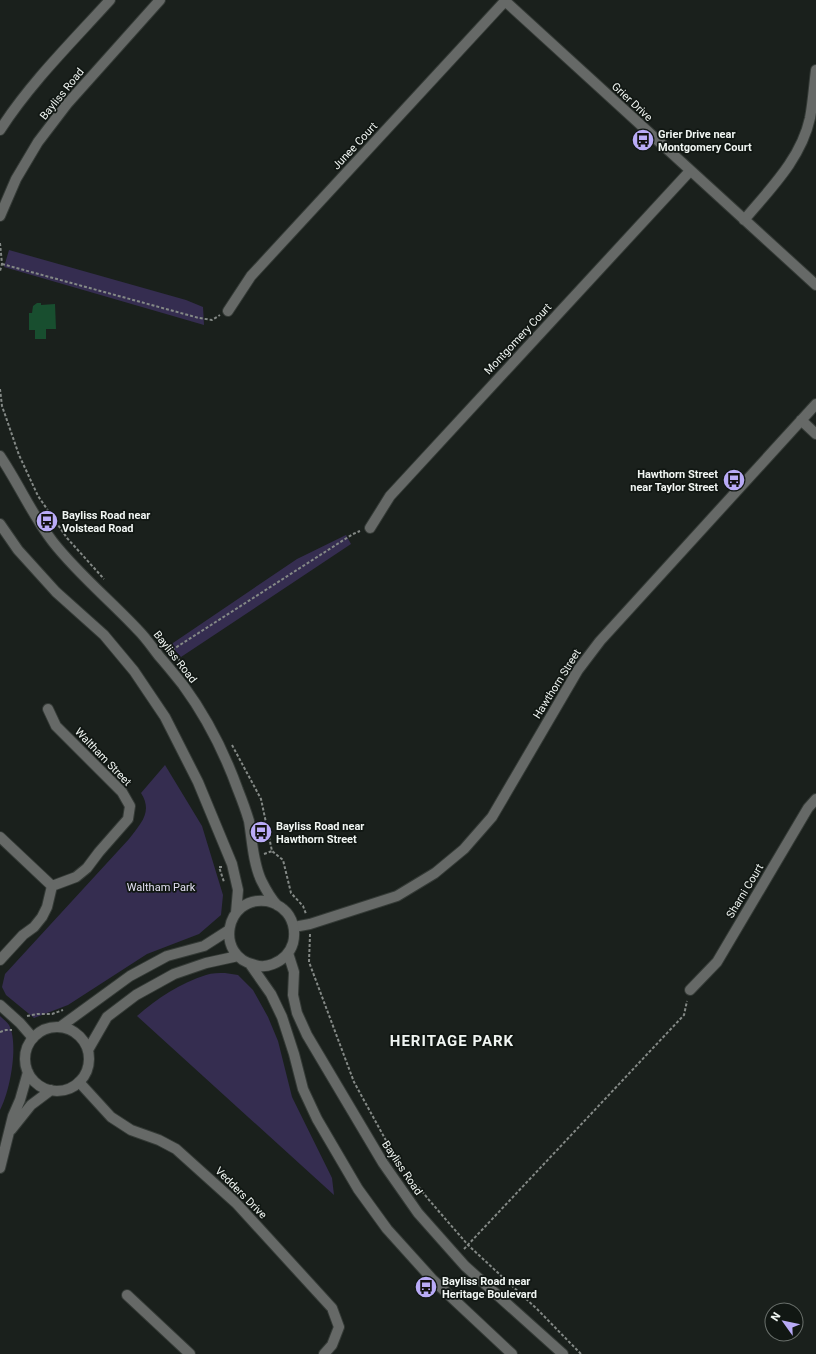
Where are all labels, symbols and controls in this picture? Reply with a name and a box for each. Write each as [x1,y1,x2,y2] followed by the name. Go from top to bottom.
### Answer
[37,66,87,122] street label: Bayliss Road
[609,80,655,124] street label: Grier Drive
[330,119,380,172] street label: Junee Court
[630,127,656,153] bus stop icon: Grier Drive near Montgomery Court
[658,128,752,154] place label: Grier Drive near Montgomery Court
[482,301,555,377] street label: Montgomery Court
[721,467,747,493] bus stop icon: Hawthorn Street near Taylor Street
[630,468,718,494] place label: Hawthorn Street near Taylor Street
[34,508,60,534] bus stop icon: Bayliss Road near Volstead Road
[62,509,150,535] place label: Bayliss Road near Volstead Road
[151,628,199,686] street label: Bayliss Road
[530,646,584,721] street label: Hawthorn Street
[72,725,134,789] street label: Waltham Street
[248,819,274,845] bus stop icon: Bayliss Road near Hawthorn Street
[276,820,364,846] place label: Bayliss Road near Hawthorn Street
[724,861,766,920] street label: Sharni Court
[127,881,196,894] park label: Waltham Park
[390,1032,514,1050] district label: HERITAGE PARK
[379,1138,425,1198] street label: Bayliss Road
[212,1164,270,1222] street label: Vedders Drive
[413,1274,439,1300] bus stop icon: Bayliss Road near Heritage Boulevard
[442,1275,537,1301] place label: Bayliss Road near Heritage Boulevard
[764,1302,804,1342] north arrow
[768,1310,784,1324] text: N

